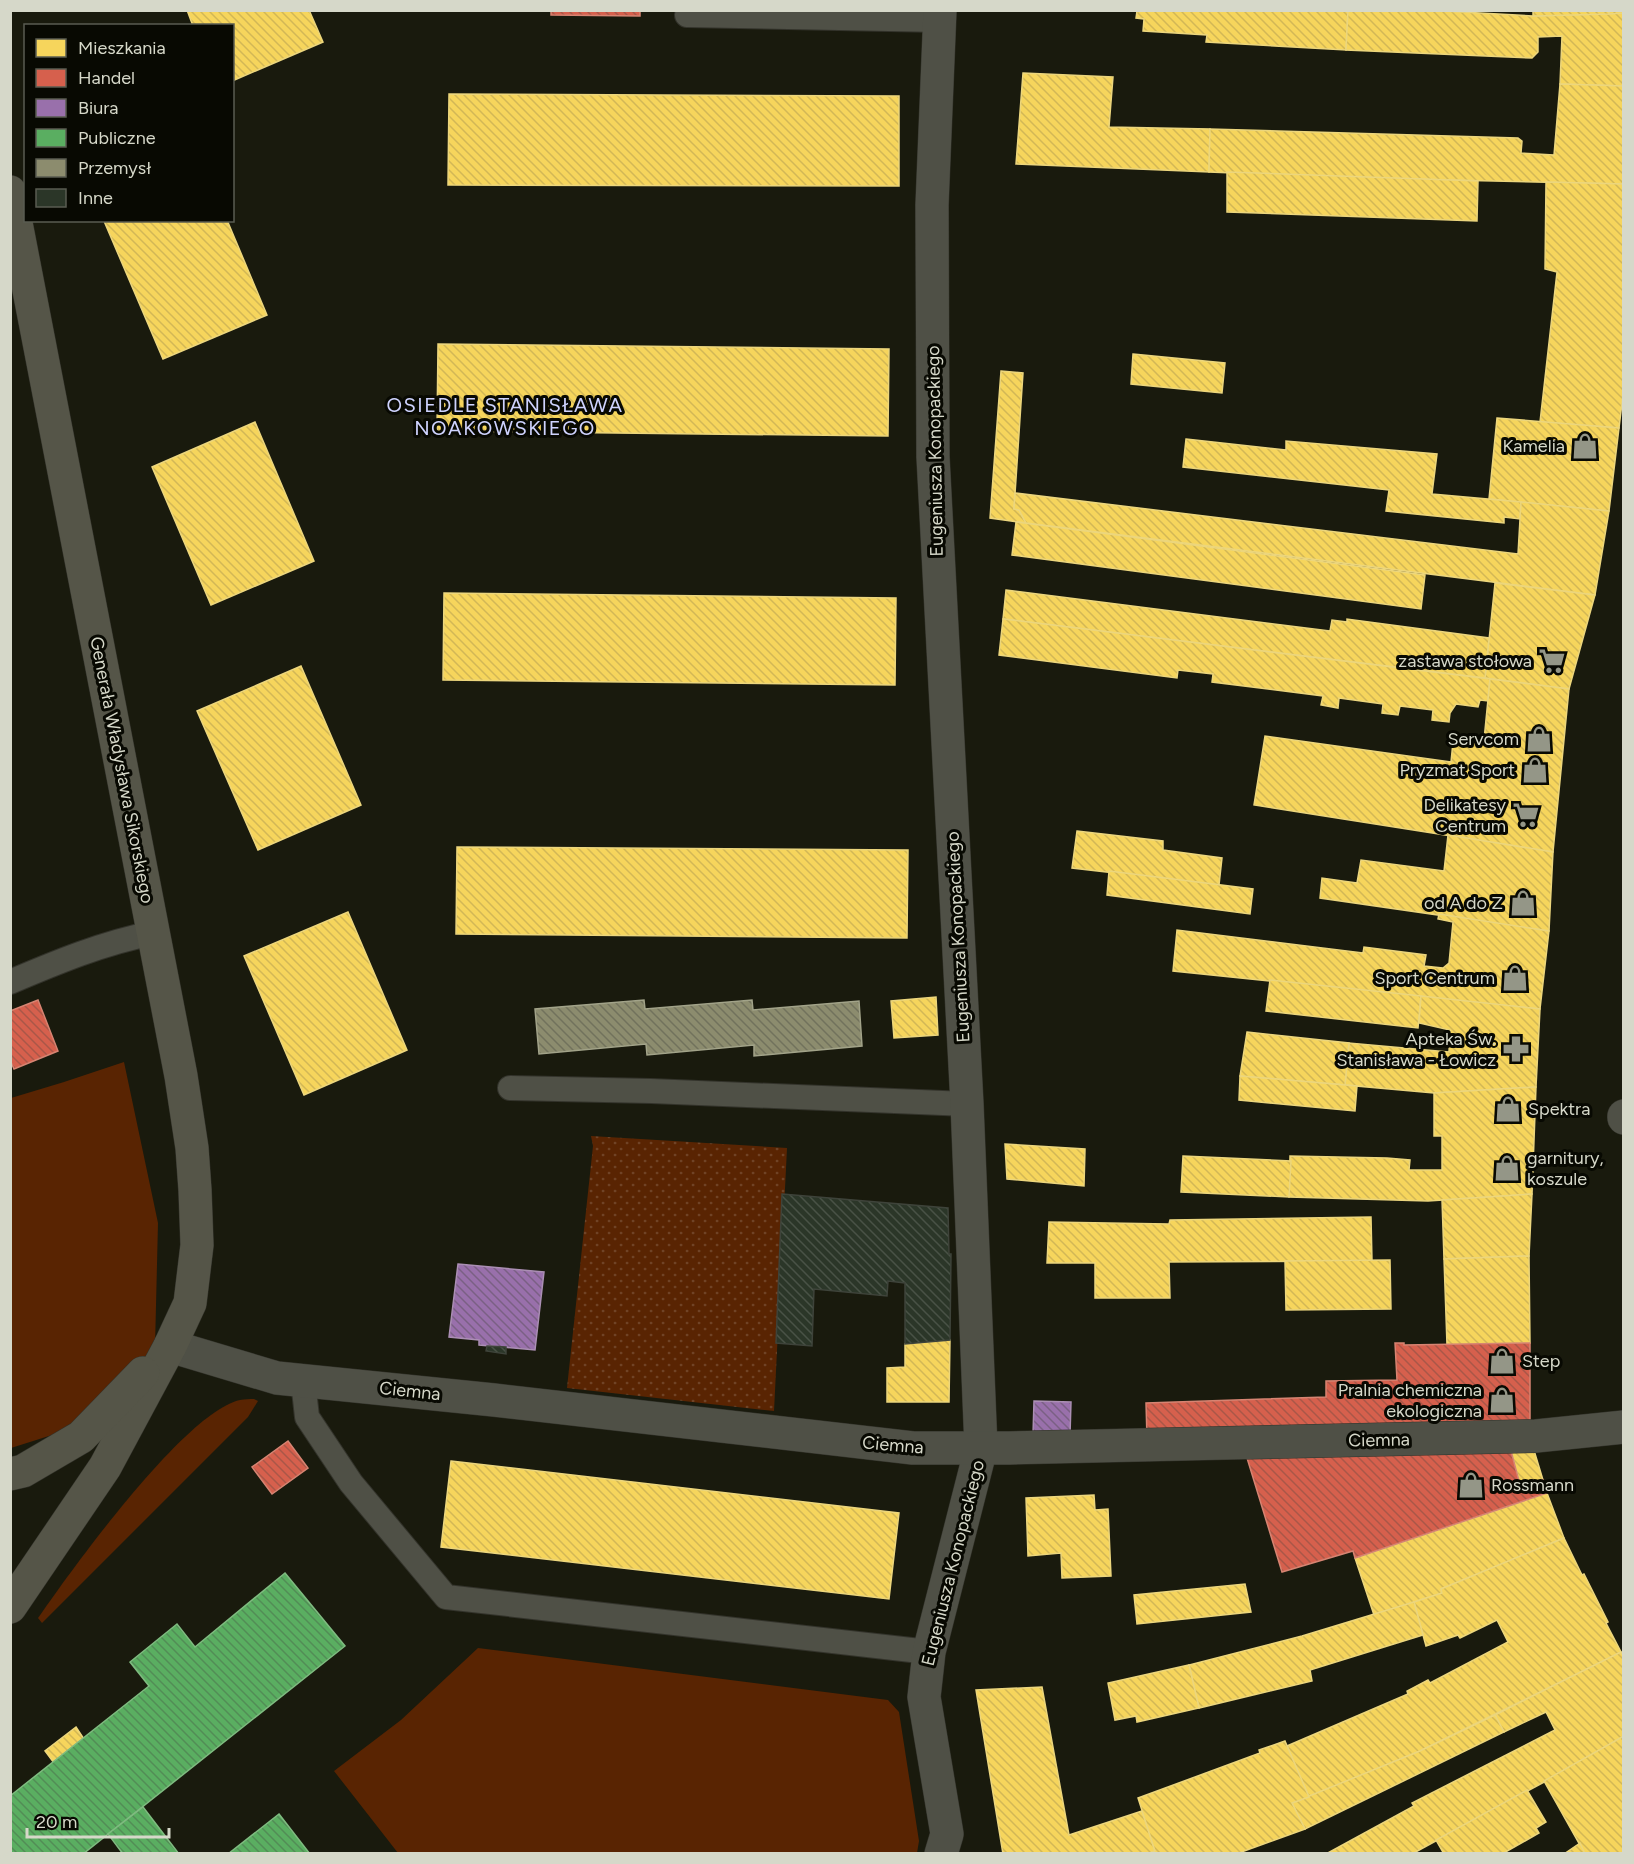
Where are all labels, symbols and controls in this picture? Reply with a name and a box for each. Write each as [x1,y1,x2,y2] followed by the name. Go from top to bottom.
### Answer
[24,24,234,222] legend
[78,37,166,59] text: Mieszkania
[78,67,135,89] text: Handel
[78,97,118,119] text: Biura
[78,127,156,149] text: Publiczne
[78,157,151,179] text: Przemysł
[78,187,113,209] text: Inne
[922,345,948,557] street label: Eugeniusza Konopackiego
[386,393,624,440] district label: OSIEDLE STANISŁAWA NOAKOWSKIEGO
[1570,431,1600,461] shop icon: Kamelia
[1503,435,1565,457] place label: Kamelia
[85,635,159,905] street label: Generała Władysława Sikorskiego
[1537,646,1567,676] supermarket icon: zastawa stołowa
[1398,650,1532,672] place label: zastawa stołowa
[1524,724,1554,754] shop icon: Servcom
[1447,728,1519,750] place label: Servcom
[1520,755,1550,785] shop icon: Pryzmat Sport
[1399,759,1515,781] place label: Pryzmat Sport
[1423,794,1507,837] place label: Delikatesy Centrum
[1511,800,1541,830] supermarket icon: Delikatesy Centrum
[941,831,975,1043] street label: Eugeniusza Konopackiego
[1508,888,1538,918] shop icon: od A do Z
[1424,892,1503,914] place label: od A do Z
[1500,963,1530,993] shop icon: Sport Centrum
[1374,967,1495,989] place label: Sport Centrum
[1336,1028,1496,1071] place label: Apteka Św. Stanisława - Łowicz
[1501,1034,1531,1064] pharmacy icon: Apteka Św. Stanisława - Łowicz
[1493,1094,1523,1124] shop icon: Spektra
[1528,1098,1590,1120] place label: Spektra
[1527,1147,1604,1190] place label: garnitury, koszule
[1492,1153,1522,1183] shop icon: garnitury, koszule
[1487,1346,1517,1376] shop icon: Step
[1522,1350,1560,1372] place label: Step
[378,1377,442,1405] street label: Ciemna
[1338,1379,1482,1422] place label: Pralnia chemiczna ekologiczna
[1487,1385,1517,1415] shop icon: Pralnia chemiczna ekologiczna
[1348,1428,1410,1452] street label: Ciemna
[861,1431,925,1459] street label: Ciemna
[917,1458,989,1668] street label: Eugeniusza Konopackiego
[1456,1470,1486,1500] shop icon: Rossmann
[1491,1474,1574,1496] place label: Rossmann
[27,1801,170,1839] scale bar
[36,1811,77,1833] text: 20 m

